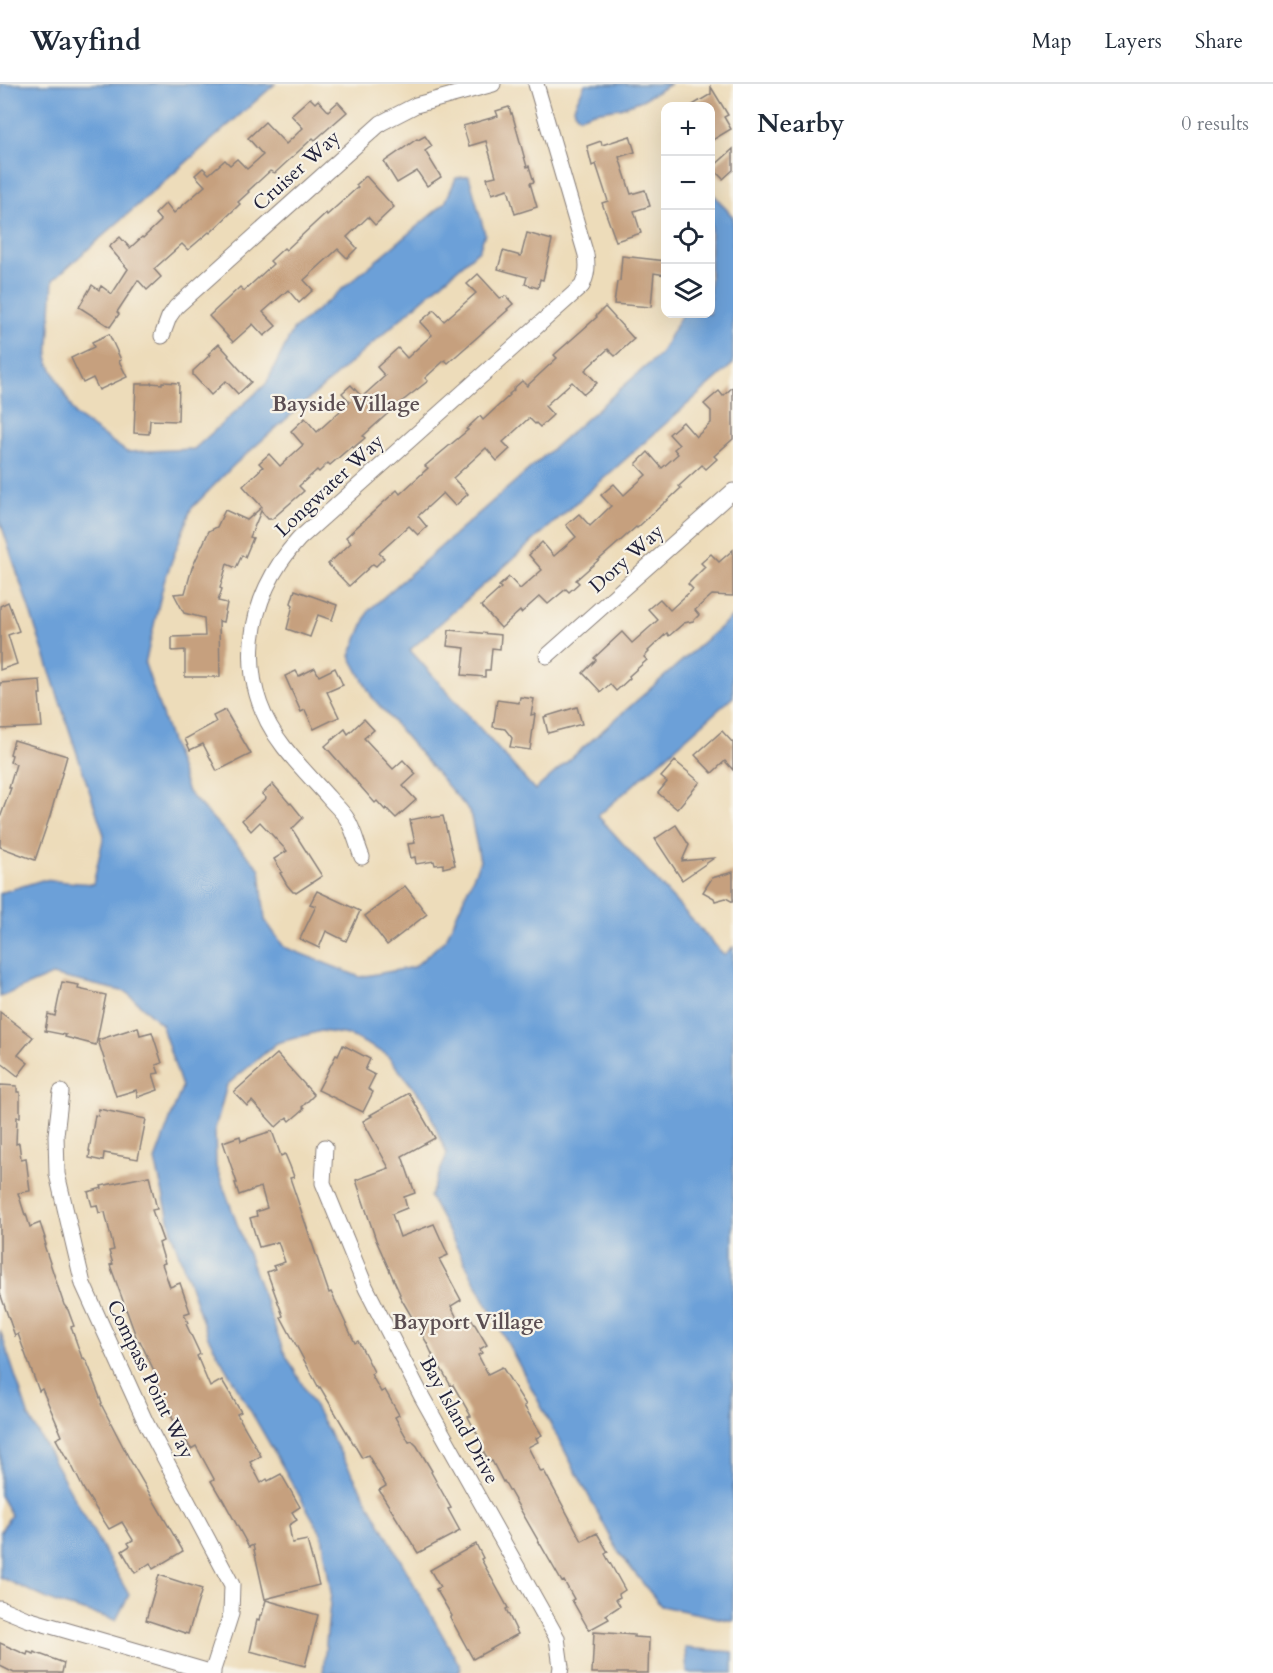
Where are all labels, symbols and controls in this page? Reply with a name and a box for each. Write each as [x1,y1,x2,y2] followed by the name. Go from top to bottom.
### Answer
[30,22,141,60] text: Wayfind
[1032,27,1072,56] text: Map
[1105,27,1162,56] text: Layers
[1195,27,1243,56] text: Share
[661,102,715,318] map controls
[661,102,715,156] button: +
[757,106,845,141] text: Nearby
[1181,110,1249,137] text: 0 results
[247,124,346,217] street label: Cruiser Way
[661,156,715,210] button: −
[661,210,715,264] button: locate
[661,264,715,318] button: layers
[272,390,420,419] district label: Bayside Village
[269,428,390,543] street label: Longwater Way
[583,517,670,599] street label: Dory Way
[100,1295,201,1464] street label: Compass Point Way
[392,1308,544,1337] district label: Bayport Village
[414,1352,506,1489] street label: Bay Island Drive

